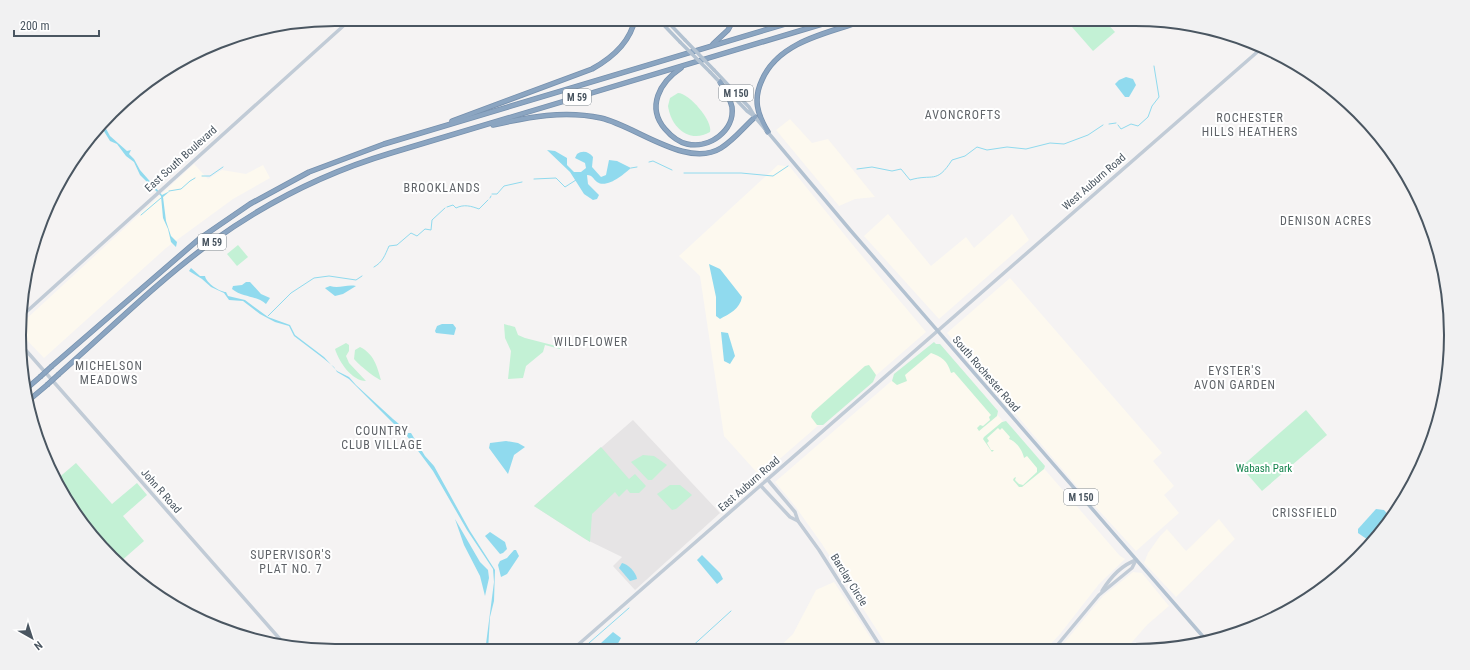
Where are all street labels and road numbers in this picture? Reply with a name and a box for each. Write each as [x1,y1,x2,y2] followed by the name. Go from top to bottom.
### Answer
[719,85,753,101] road number: M 150
[563,89,591,105] road number: M 59
[142,123,220,195] street label: East South Boulevard
[1060,151,1128,213] street label: West Auburn Road
[198,234,226,250] road number: M 59
[950,334,1022,414] street label: South Rochester Road
[716,454,782,514] street label: East Auburn Road
[138,466,184,516] street label: John R Road
[1064,489,1098,505] road number: M 150
[828,551,870,609] street label: Barclay Circle

